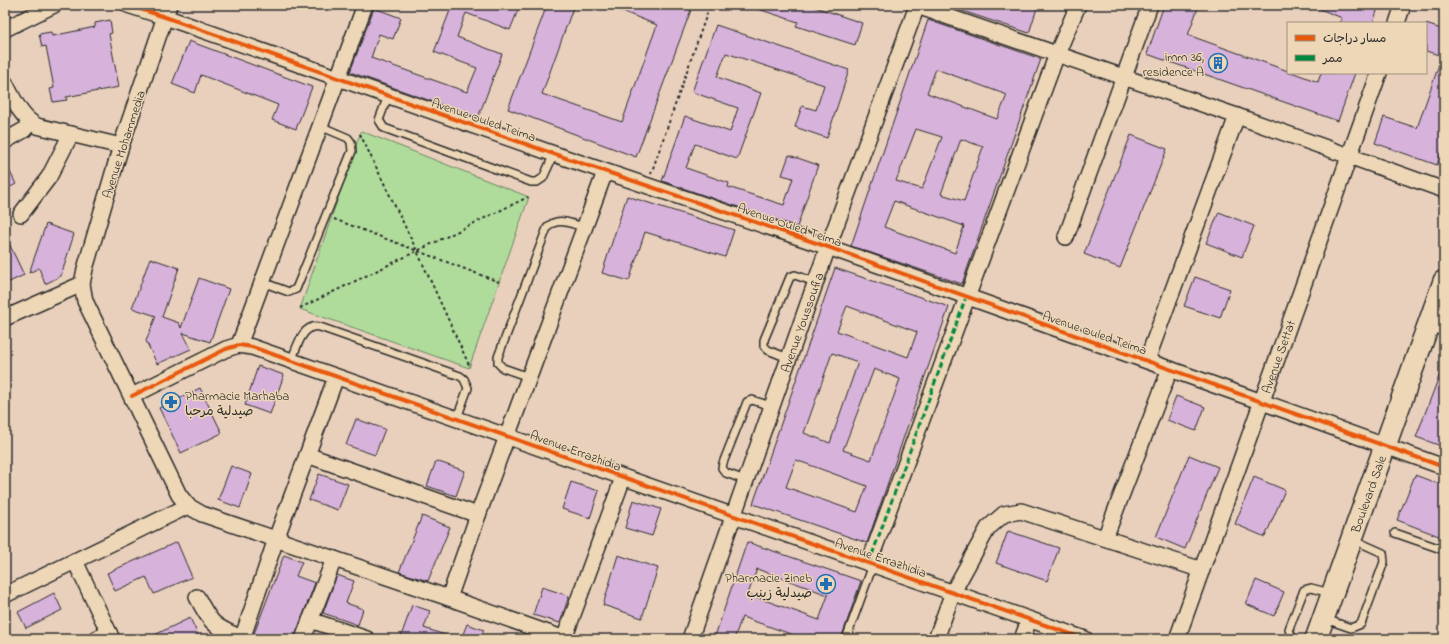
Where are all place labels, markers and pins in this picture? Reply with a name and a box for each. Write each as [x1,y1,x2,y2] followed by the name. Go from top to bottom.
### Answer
[1143,48,1204,82] place label: imm 36, residence A
[1207,52,1229,74] building icon: imm 36, residence A
[185,387,289,421] place label: Pharmacie Marhaba صيدلية مرحبا
[160,391,182,413] pharmacy icon: Pharmacie Marhaba صيدلية مرحبا
[725,569,812,603] place label: Pharmacie Zineb صيدلية زينب
[815,573,837,595] pharmacy icon: Pharmacie Zineb صيدلية زينب

